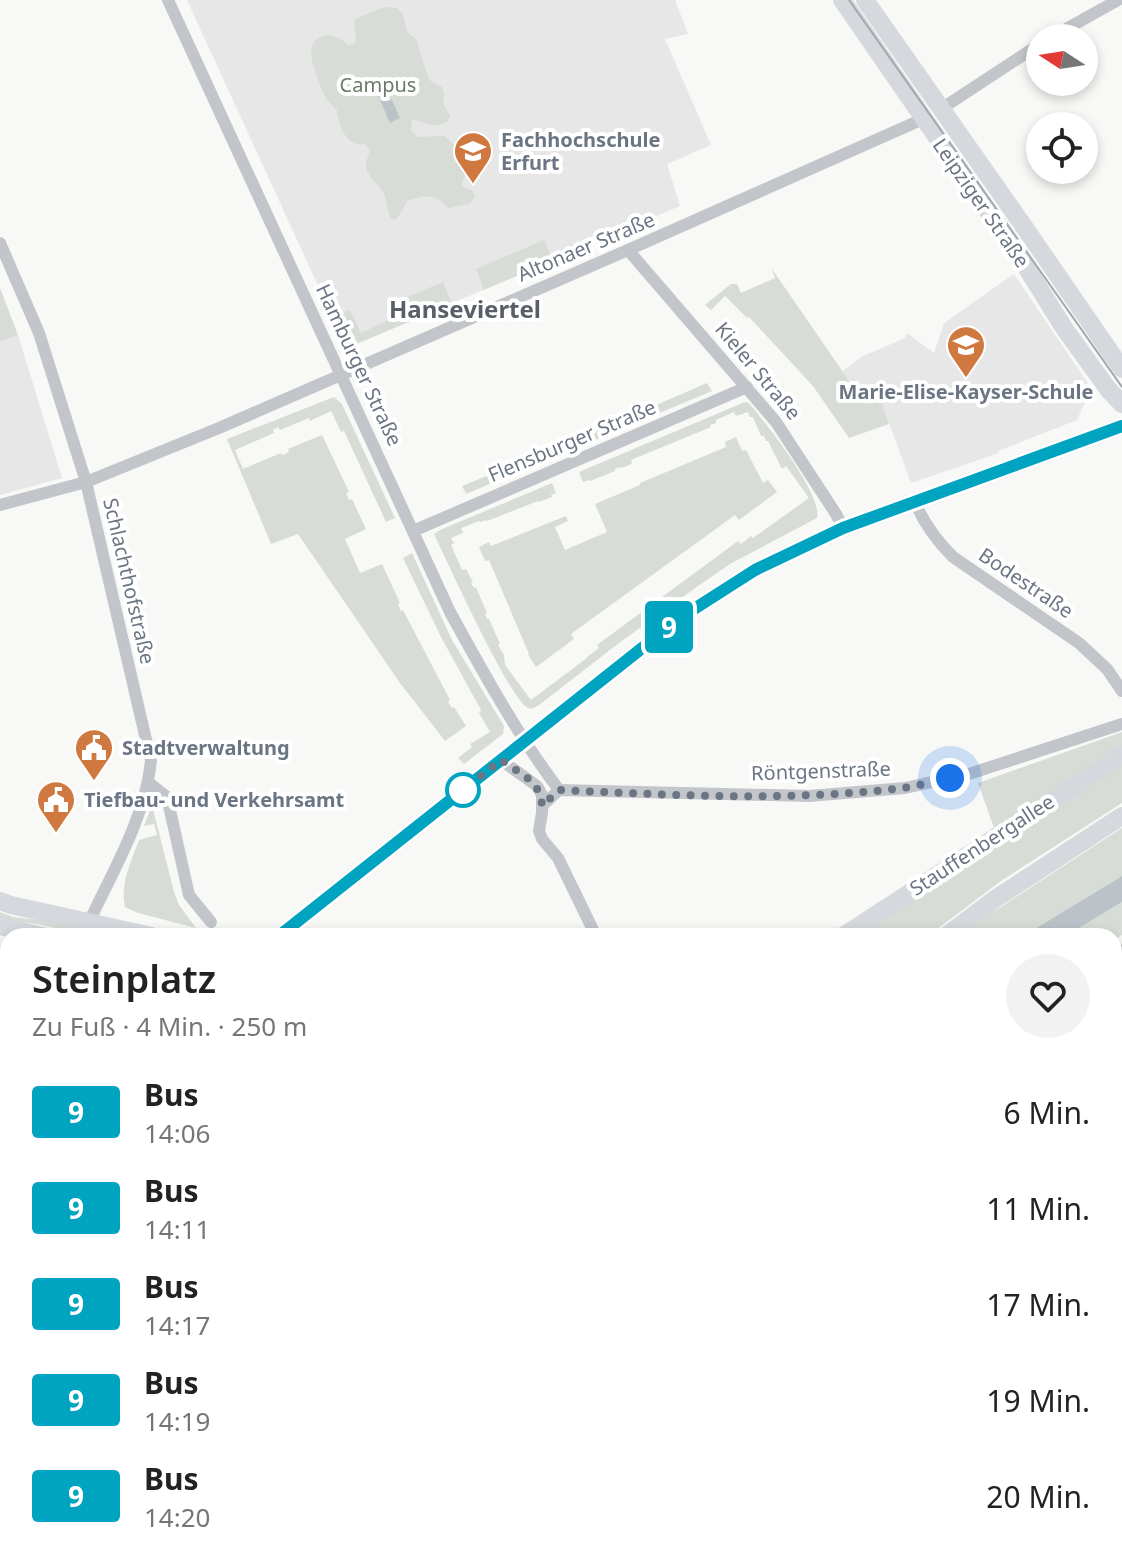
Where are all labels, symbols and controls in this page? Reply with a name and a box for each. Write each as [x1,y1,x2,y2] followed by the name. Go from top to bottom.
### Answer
[1026,24,1098,96] north arrow
[1026,24,1098,184] map controls
[340,71,416,98] park label: Campus
[1026,112,1098,184] button: locate
[501,126,660,176] place label: Fachhochschule Erfurt
[452,130,494,185] school or university icon: Fachhochschule Erfurt
[927,133,1036,273] street label: Leipziger Straße
[513,205,659,288] street label: Altonaer Straße
[310,279,409,450] street label: Hamburger Straße
[389,292,541,325] district label: Hanseviertel
[710,316,807,425] street label: Kieler Straße
[945,324,987,379] school or university icon: Marie-Elise-Kayser-Schule
[839,378,1093,405] place label: Marie-Elise-Kayser-Schule
[484,393,660,488] street label: Flensburger Straße
[97,495,162,667] street label: Schlachthofstraße
[974,541,1079,624] street label: Bodestraße
[643,601,695,653] line badge: 9
[661,608,677,646] text: 9
[73,727,115,782] public building icon: Stadtverwaltung
[122,734,290,761] place label: Stadtverwaltung
[751,755,891,786] street label: Röntgenstraße
[930,758,970,798] your location
[446,773,480,807] unlabelled marker
[35,779,77,834] public building icon: Tiefbau- und Verkehrsamt
[84,786,345,813] place label: Tiefbau- und Verkehrsamt
[904,788,1059,901] street label: Stauffenbergallee
[32,952,216,1004] text: Steinplatz
[1006,954,1090,1038] button: heart
[32,1008,307,1044] text: Zu Fuß · 4 Min. · 250 m
[144,1074,199,1115] text: Bus
[1004,1092,1090,1133] text: 6 Min.
[68,1093,84,1131] text: 9
[144,1115,210,1151] text: 14:06
[144,1170,199,1211] text: Bus
[986,1188,1090,1229] text: 11 Min.
[68,1189,84,1227] text: 9
[144,1211,210,1247] text: 14:11
[144,1266,199,1307] text: Bus
[986,1284,1090,1325] text: 17 Min.
[68,1285,84,1323] text: 9
[144,1307,210,1343] text: 14:17
[144,1362,199,1403] text: Bus
[986,1380,1090,1421] text: 19 Min.
[68,1381,84,1419] text: 9
[144,1403,210,1439] text: 14:19
[144,1458,199,1499] text: Bus
[986,1476,1090,1517] text: 20 Min.
[68,1477,84,1515] text: 9
[144,1499,210,1535] text: 14:20

